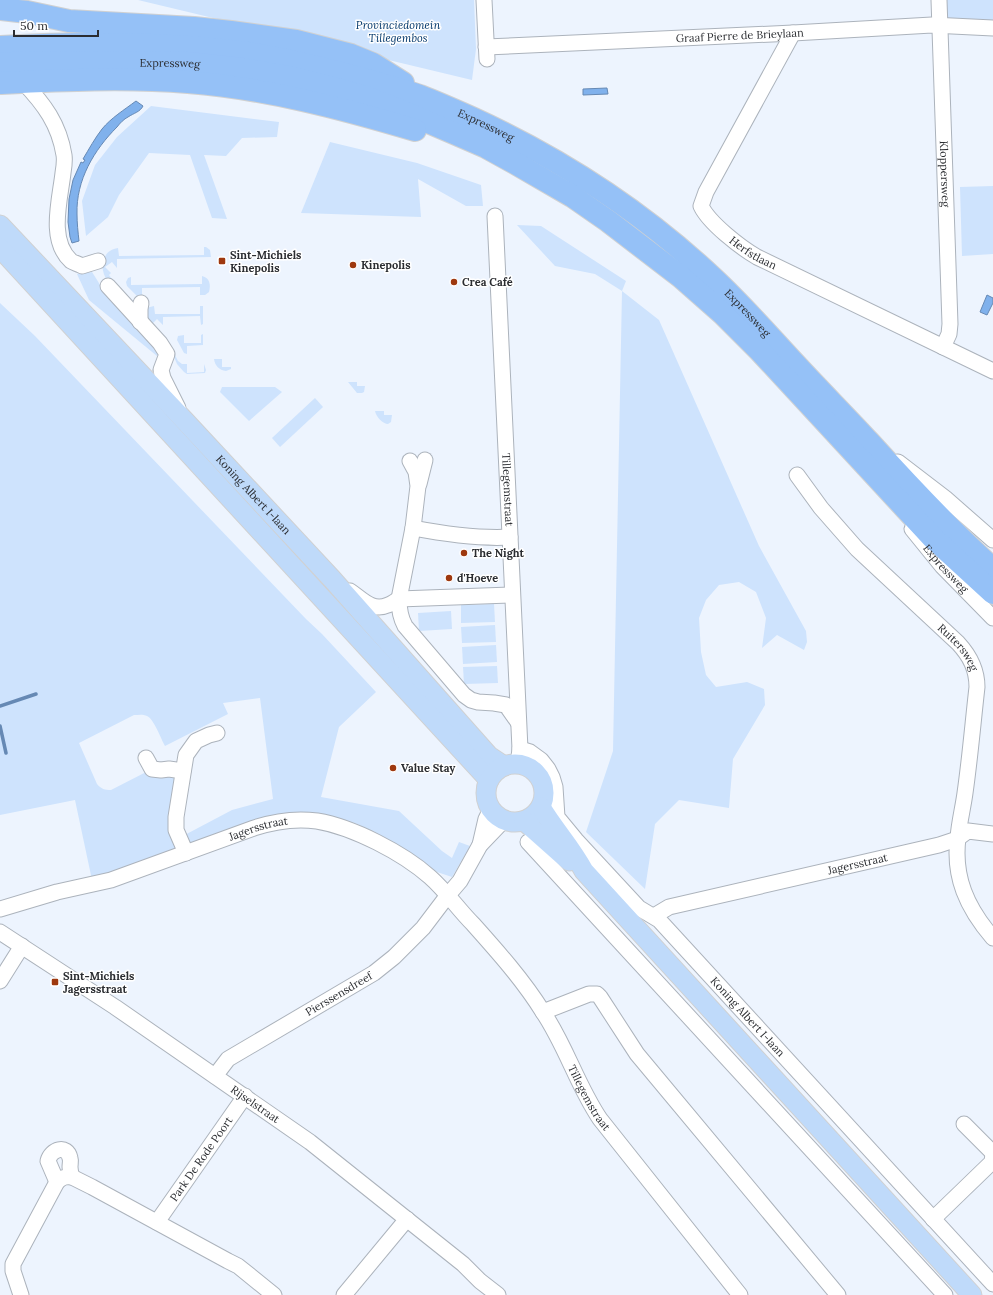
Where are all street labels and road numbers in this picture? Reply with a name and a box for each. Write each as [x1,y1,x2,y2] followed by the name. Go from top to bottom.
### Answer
[676,25,804,45] street label: Graaf Pierre de Brieylaan
[139,56,202,71] street label: Expressweg
[456,106,517,145] street label: Expressweg
[937,140,953,208] street label: Kloppersweg
[727,233,779,273] street label: Herfstlaan
[722,286,774,340] street label: Expressweg
[213,452,294,537] street label: Koning Albert I-laan
[499,453,517,528] street label: Tillegemstraat
[920,541,972,596] street label: Expressweg
[935,621,982,674] street label: Ruitersweg
[226,813,289,844] street label: Jagersstraat
[825,850,890,878] street label: Jagersstraat
[303,968,376,1019] street label: Pierssensdreef
[708,974,788,1060] street label: Koning Albert I-laan
[565,1062,614,1134] street label: Tillegemstraat
[228,1082,283,1126] street label: Rijselstraat
[167,1113,236,1204] street label: Park De Rode Poort

